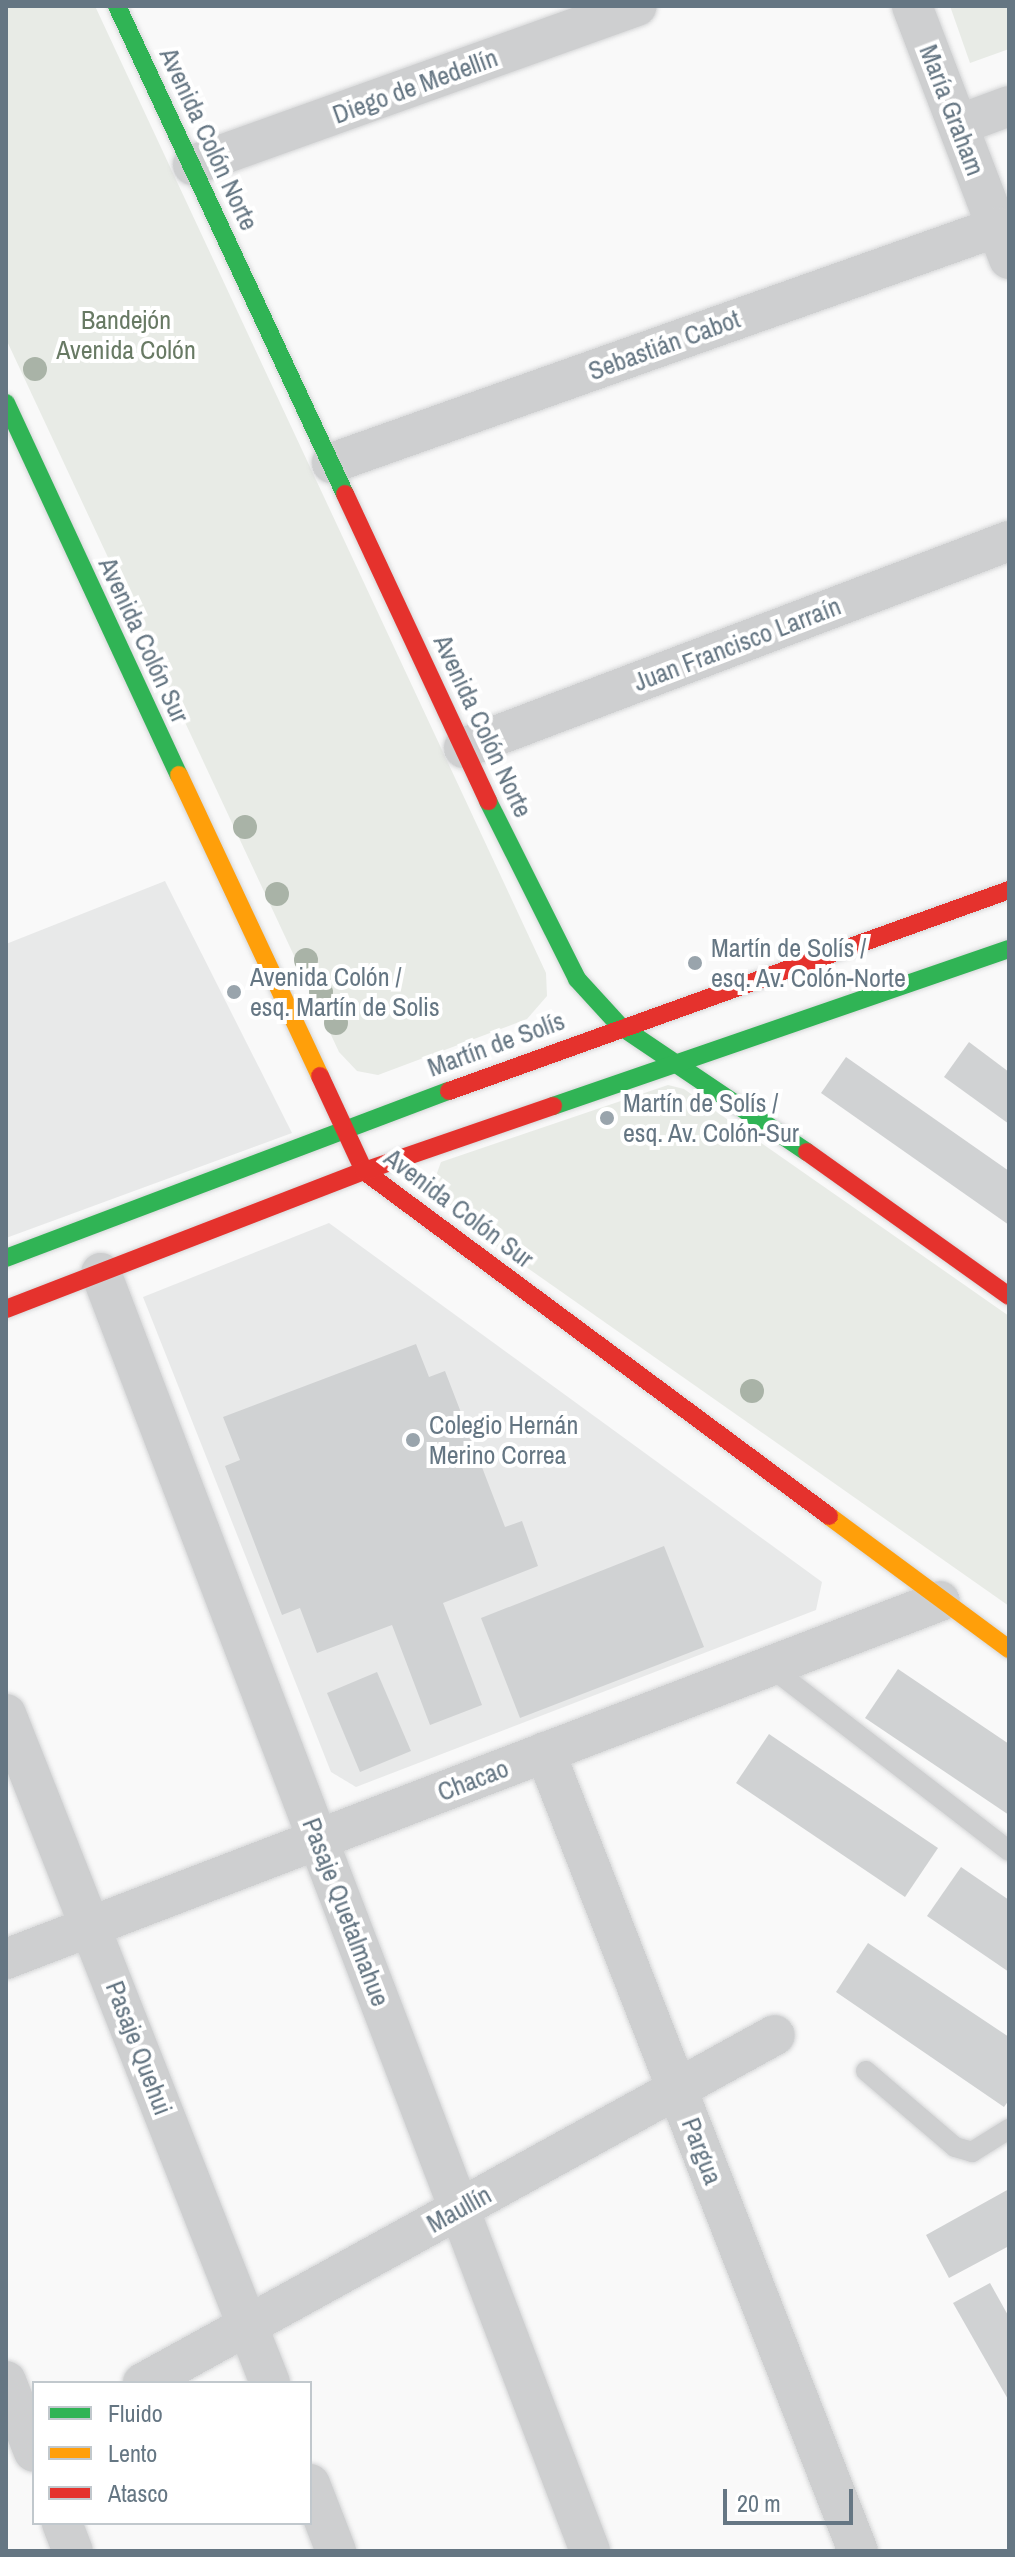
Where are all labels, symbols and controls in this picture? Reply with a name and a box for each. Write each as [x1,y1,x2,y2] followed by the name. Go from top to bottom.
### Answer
[913,40,991,180] street label: María Graham
[328,42,502,130] street label: Diego de Medellín
[153,43,265,235] street label: Avenida Colón Norte
[584,303,744,387] street label: Sebastián Cabot
[56,304,196,366] park label: Bandejón Avenida Colón
[92,552,196,728] street label: Avenida Colón Sur
[629,590,845,698] street label: Juan Francisco Larraín
[427,630,539,822] street label: Avenida Colón Norte
[711,932,907,994] place label: Martín de Solís / esq. Av. Colón-Norte
[686,954,704,972] marker: Martín de Solís / esq. Av. Colón-Norte
[250,961,440,1022] place label: Avenida Colón / esq. Martín de Solis
[225,983,243,1001] marker: Avenida Colón / esq. Martín de Solis
[423,1005,569,1083] street label: Martín de Solís
[623,1087,800,1148] place label: Martín de Solís / esq. Av. Colón-Sur
[598,1109,616,1127] marker: Martín de Solís / esq. Av. Colón-Sur
[378,1142,540,1274] street label: Avenida Colón Sur
[429,1409,578,1470] place label: Colegio Hernán Merino Correa
[404,1431,422,1449] marker: Colegio Hernán Merino Correa
[433,1752,513,1808] street label: Chacao
[296,1813,396,2011] street label: Pasaje Quetalmahue
[99,1977,179,2119] street label: Pasaje Quehui
[675,2113,729,2189] street label: Pargua
[421,2179,497,2239] street label: Maullín
[32,2381,312,2525] legend
[108,2397,163,2429] text: Fluido
[108,2437,157,2469] text: Lento
[727,2473,857,2523] scale bar
[108,2477,168,2509] text: Atasco
[737,2487,781,2519] text: 20 m

